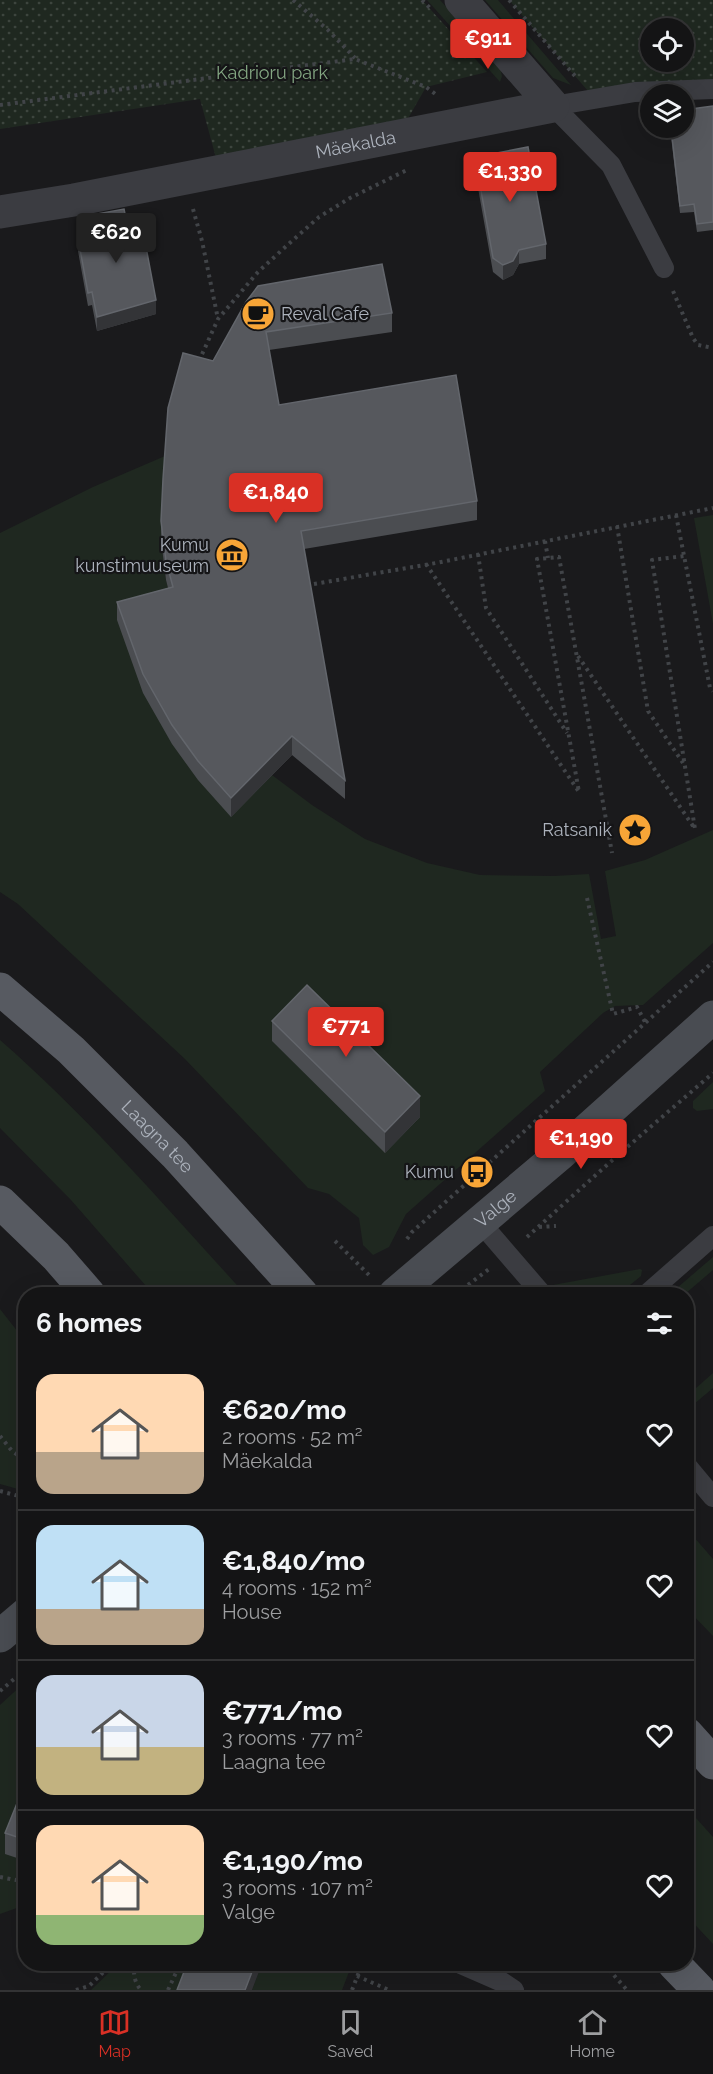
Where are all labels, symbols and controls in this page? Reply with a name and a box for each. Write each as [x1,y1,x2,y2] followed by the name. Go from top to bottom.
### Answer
[640,18,694,138] map controls
[640,18,694,72] button: locate
[452,19,524,70] pin: €911
[464,26,512,50] text: €911
[216,62,328,83] park label: Kadrioru park
[640,84,694,138] button: layers
[314,126,397,162] street label: Mäekalda
[461,152,559,203] pin: €1,330
[477,159,543,183] text: €1,330
[80,213,152,264] pin: €620
[90,220,142,244] text: €620
[240,296,276,332] cafe icon: Reval Cafe
[281,303,370,324] place label: Reval Cafe
[227,473,325,524] pin: €1,840
[243,480,309,504] text: €1,840
[75,534,209,576] place label: Kumu kunstimuuseum
[214,537,250,573] museum icon: Kumu kunstimuuseum
[617,812,653,848] place icon: Ratsanik
[542,819,612,840] place label: Ratsanik
[310,1007,382,1058] pin: €771
[322,1014,370,1038] text: €771
[118,1096,198,1177] street label: Laagna tee
[532,1119,630,1170] pin: €1,190
[549,1126,613,1150] text: €1,190
[459,1154,495,1190] bus stop icon: Kumu
[405,1161,454,1182] place label: Kumu
[470,1185,521,1232] street label: Valge
[643,1307,676,1340] icon: filters
[36,1308,142,1338] text: 6 homes
[222,1395,346,1425] text: €620/mo
[84,1398,156,1470] icon: home
[643,1418,676,1451] icon: heart
[222,1425,363,1449] text: 2 rooms · 52 m²
[222,1449,312,1473] text: Mäekalda
[222,1546,365,1576] text: €1,840/mo
[84,1549,156,1621] icon: home
[643,1569,676,1602] icon: heart
[222,1576,372,1600] text: 4 rooms · 152 m²
[222,1600,282,1624] text: House
[222,1696,342,1726] text: €771/mo
[84,1699,156,1771] icon: home
[643,1719,676,1752] icon: heart
[222,1726,363,1750] text: 3 rooms · 77 m²
[222,1750,326,1774] text: Laagna tee
[222,1846,363,1876] text: €1,190/mo
[84,1849,156,1921] icon: home
[643,1869,676,1902] icon: heart
[222,1876,373,1900] text: 3 rooms · 107 m²
[222,1900,275,1924] text: Valge
[98,2006,131,2061] tab: Map
[327,2006,373,2061] tab: Saved
[570,2006,615,2061] tab: Home

